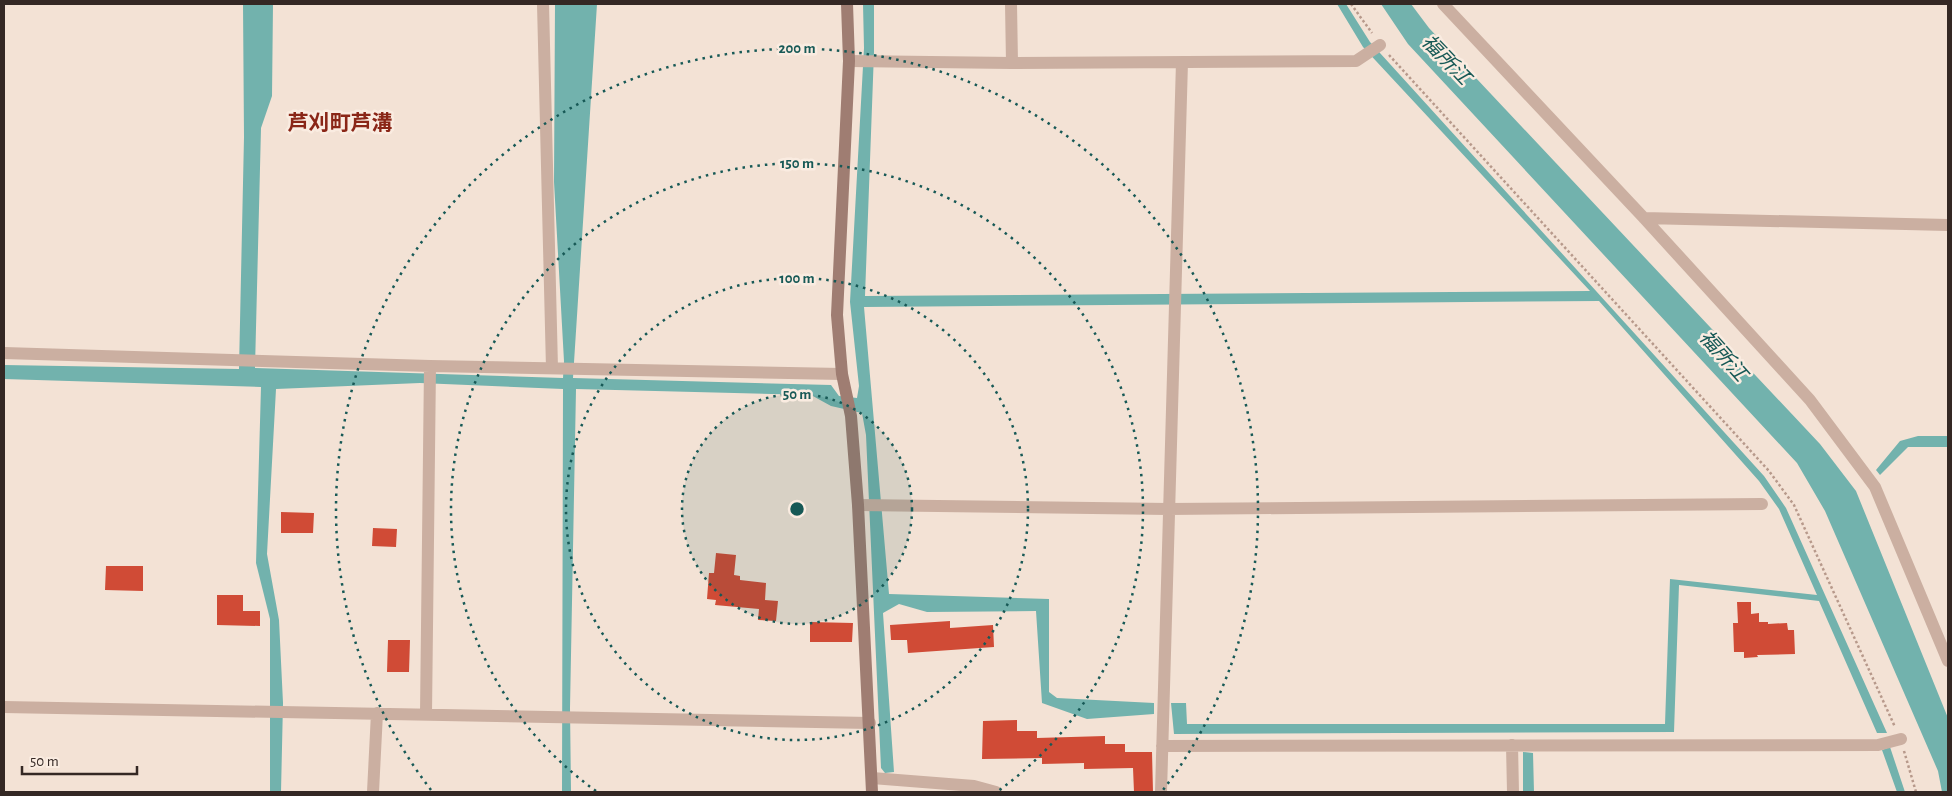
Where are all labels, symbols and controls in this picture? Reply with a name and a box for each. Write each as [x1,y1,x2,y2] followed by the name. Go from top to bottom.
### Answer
[1418,31,1476,90] water label: 福所江
[778,41,816,56] text: 200 m
[288,112,393,134] district label: 芦刈町芦溝
[780,156,814,171] text: 150 m
[779,271,815,286] text: 100 m
[1695,326,1753,386] water label: 福所江
[783,387,811,402] text: 50 m
[788,500,806,518] centre of rings
[22,744,138,776] scale bar
[30,754,59,769] text: 50 m

